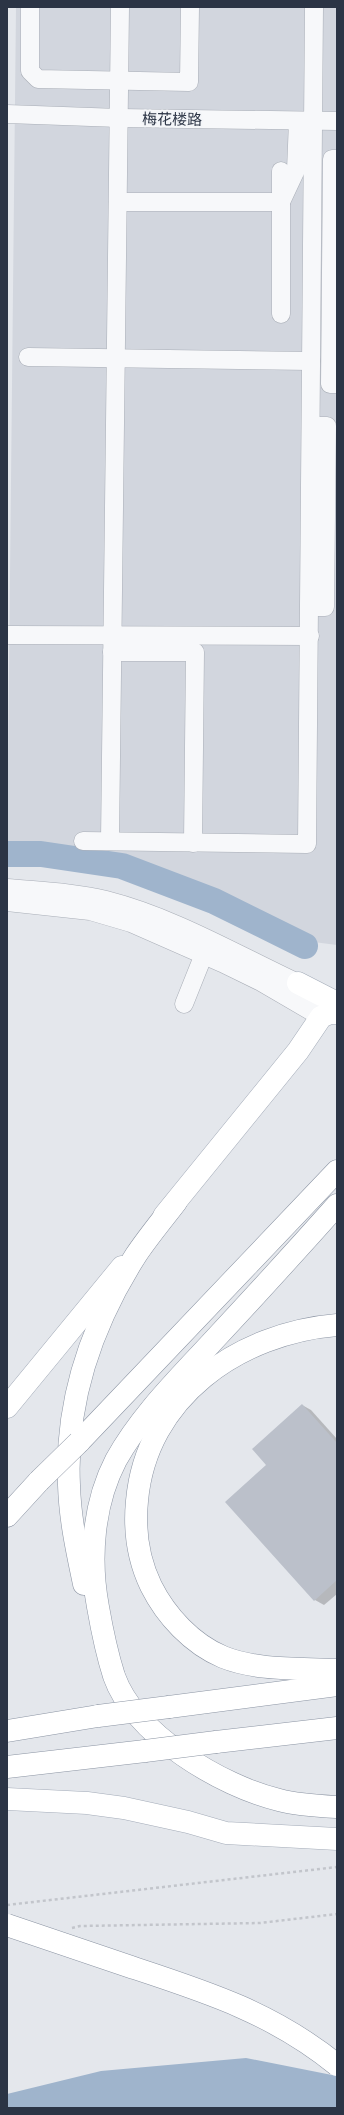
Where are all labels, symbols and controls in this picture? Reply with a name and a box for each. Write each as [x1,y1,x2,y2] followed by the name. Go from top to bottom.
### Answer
[142,109,202,129] street label: 梅花楼路

